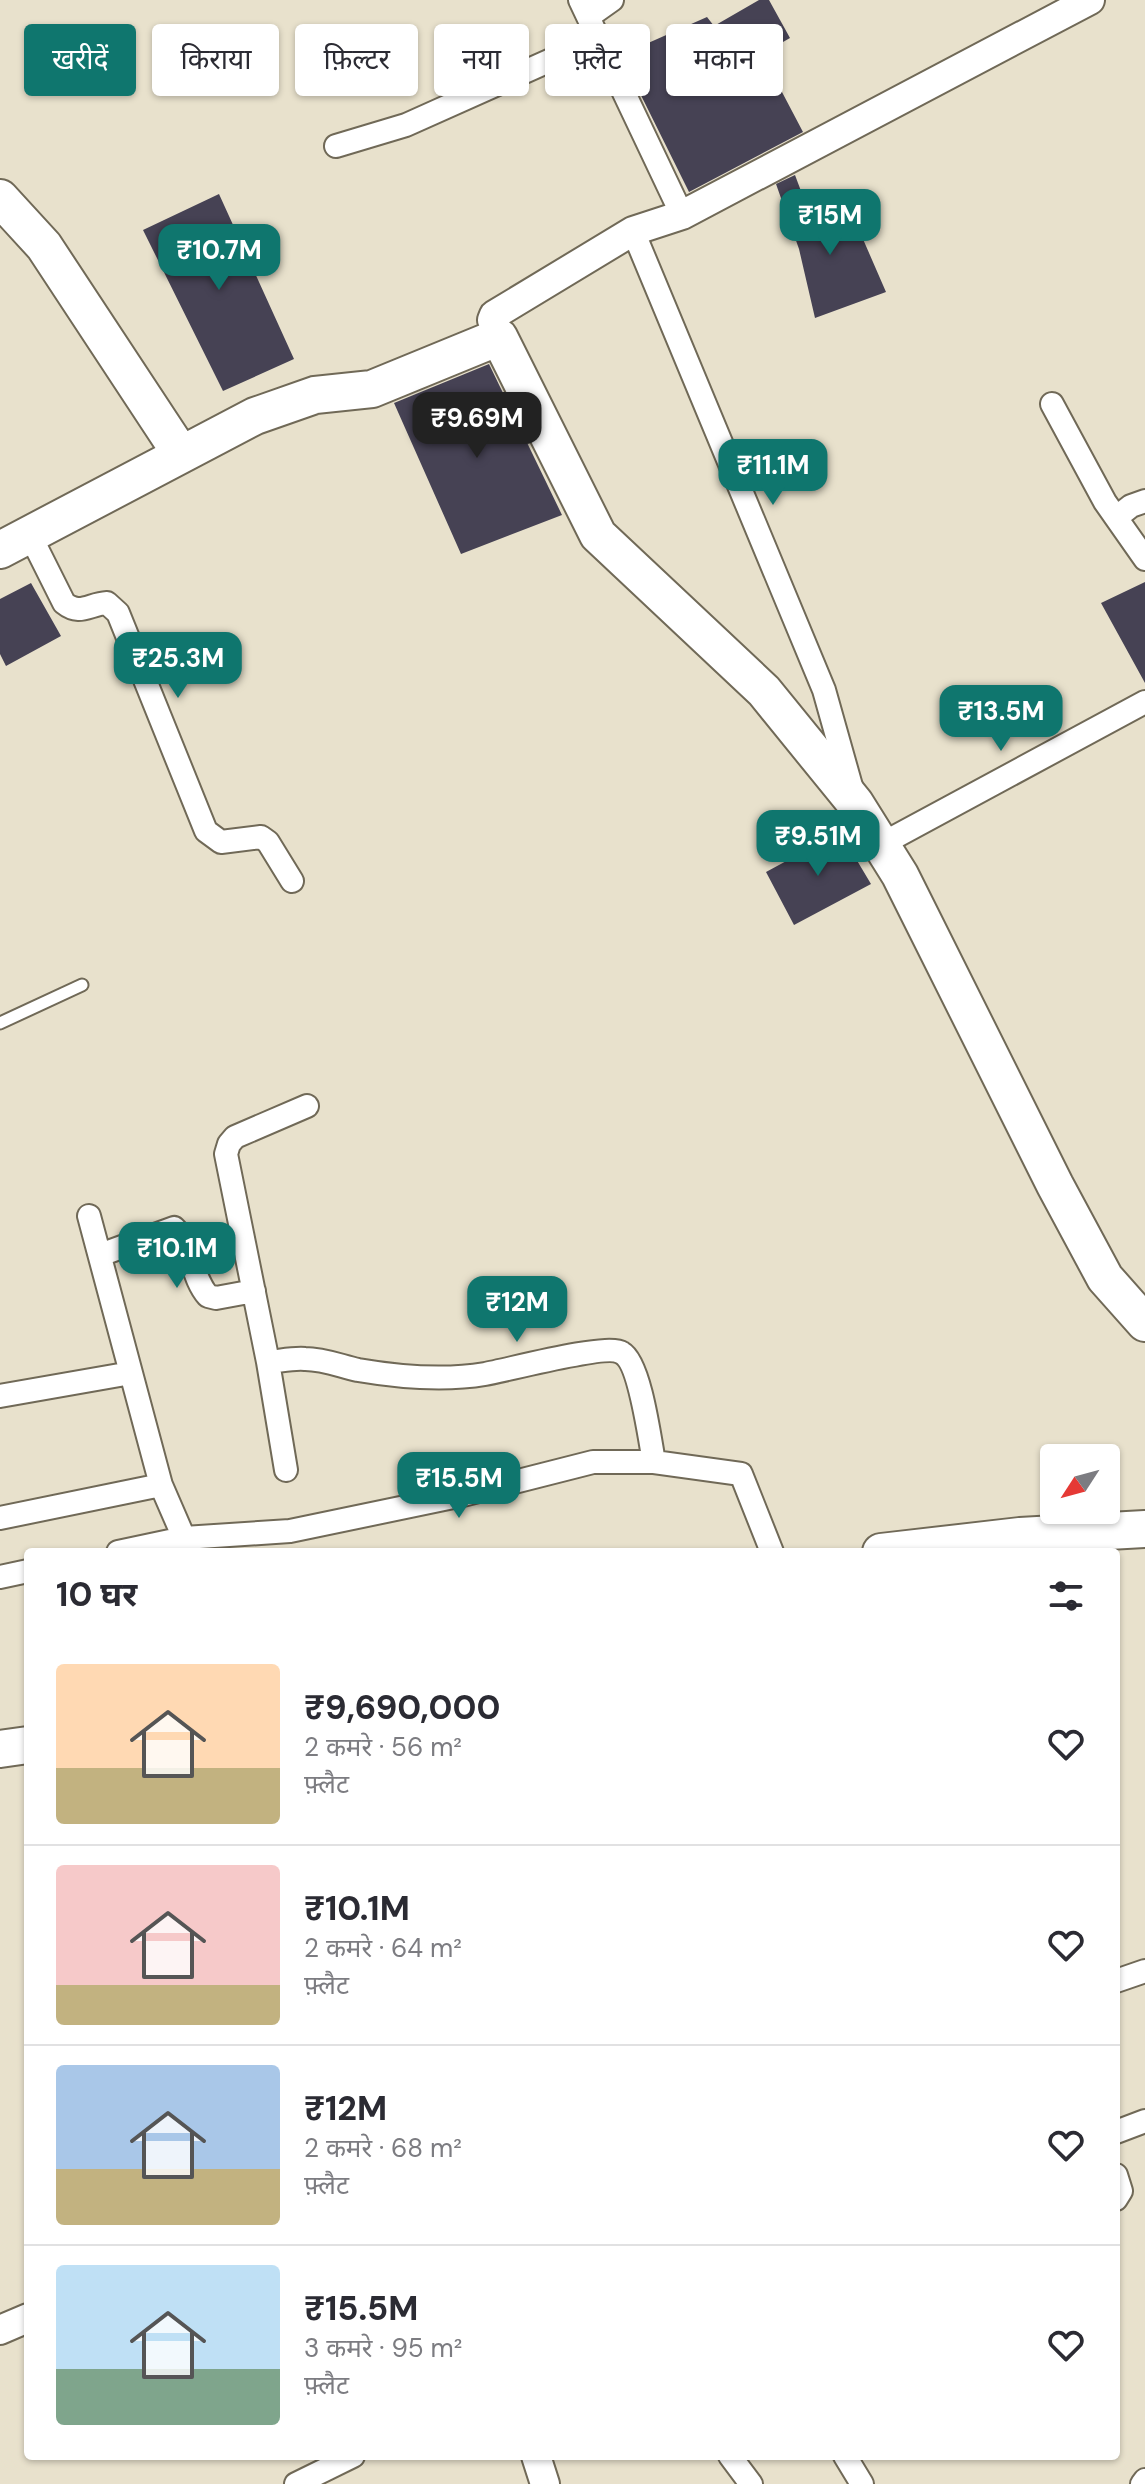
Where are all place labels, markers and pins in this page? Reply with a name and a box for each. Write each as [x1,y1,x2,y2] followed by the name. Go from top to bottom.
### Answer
[783,189,877,257] pin: ₹15M
[154,224,284,292] pin: ₹10.7M
[412,392,542,460] pin: ₹9.69M
[708,439,838,507] pin: ₹11.1M
[113,632,243,700] pin: ₹25.3M
[936,685,1066,753] pin: ₹13.5M
[753,810,883,878] pin: ₹9.51M
[112,1222,242,1290] pin: ₹10.1M
[470,1276,564,1344] pin: ₹12M
[394,1452,524,1520] pin: ₹15.5M

